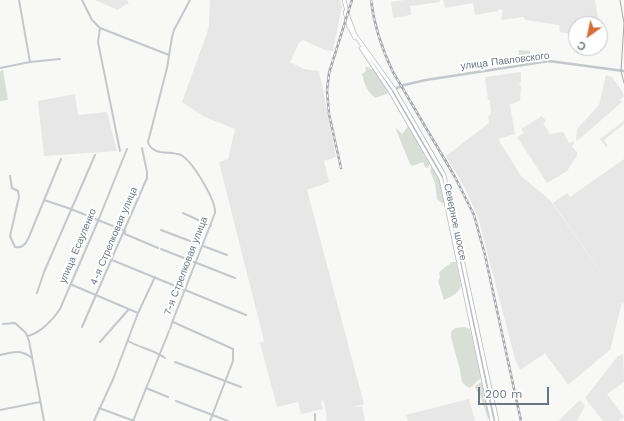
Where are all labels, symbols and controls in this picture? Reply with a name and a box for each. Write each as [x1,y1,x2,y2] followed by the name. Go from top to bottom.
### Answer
[568,16,608,56] north arrow
[575,38,589,53] text: С
[460,50,550,72] street label: улица Павловского
[441,182,469,262] street label: Северное шоссе
[88,185,140,287] street label: 4-я Стрелковая улица
[57,207,99,285] street label: улица Есауленко
[162,215,210,317] street label: 7-я Стрелковая улица
[480,379,551,405] scale bar
[485,387,522,401] text: 200 m

